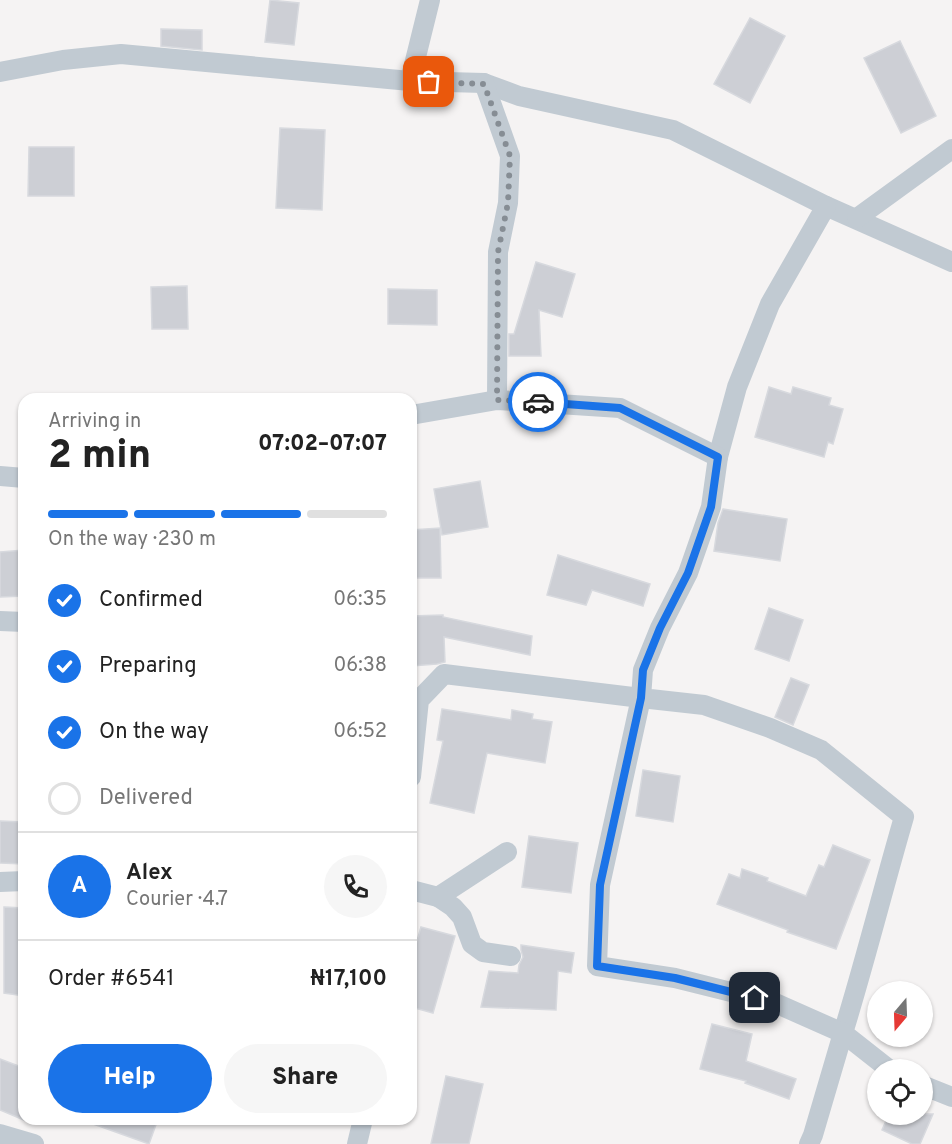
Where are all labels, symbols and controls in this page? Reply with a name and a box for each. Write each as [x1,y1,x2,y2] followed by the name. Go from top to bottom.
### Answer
[403,56,454,107] pin
[412,65,445,98] icon: bag
[508,372,568,432] courier
[522,386,555,419] icon: car
[48,409,141,435] text: Arriving in
[258,431,387,458] text: 07:02–07:07
[48,433,151,482] text: 2 min
[48,527,216,553] text: On the way · 230 m
[48,584,81,617] icon: check
[99,587,203,614] text: Confirmed
[333,587,387,613] text: 06:35
[48,650,81,683] icon: check
[99,653,197,680] text: Preparing
[333,653,387,679] text: 06:38
[48,716,81,749] icon: check
[99,719,209,746] text: On the way
[333,719,387,745] text: 06:52
[99,785,193,812] text: Delivered
[324,855,387,918] button: phone
[126,860,173,887] text: Alex
[72,873,87,900] text: A
[126,887,228,913] text: Courier · 4.7
[48,966,174,993] text: Order #6541
[310,966,387,993] text: ₦17,100
[729,972,780,1023] pin
[738,981,771,1014] icon: home
[867,981,933,1047] north arrow
[867,981,933,1125] map controls
[48,1044,212,1113] button: Help
[224,1044,387,1113] button: Share
[867,1059,933,1125] button: locate

